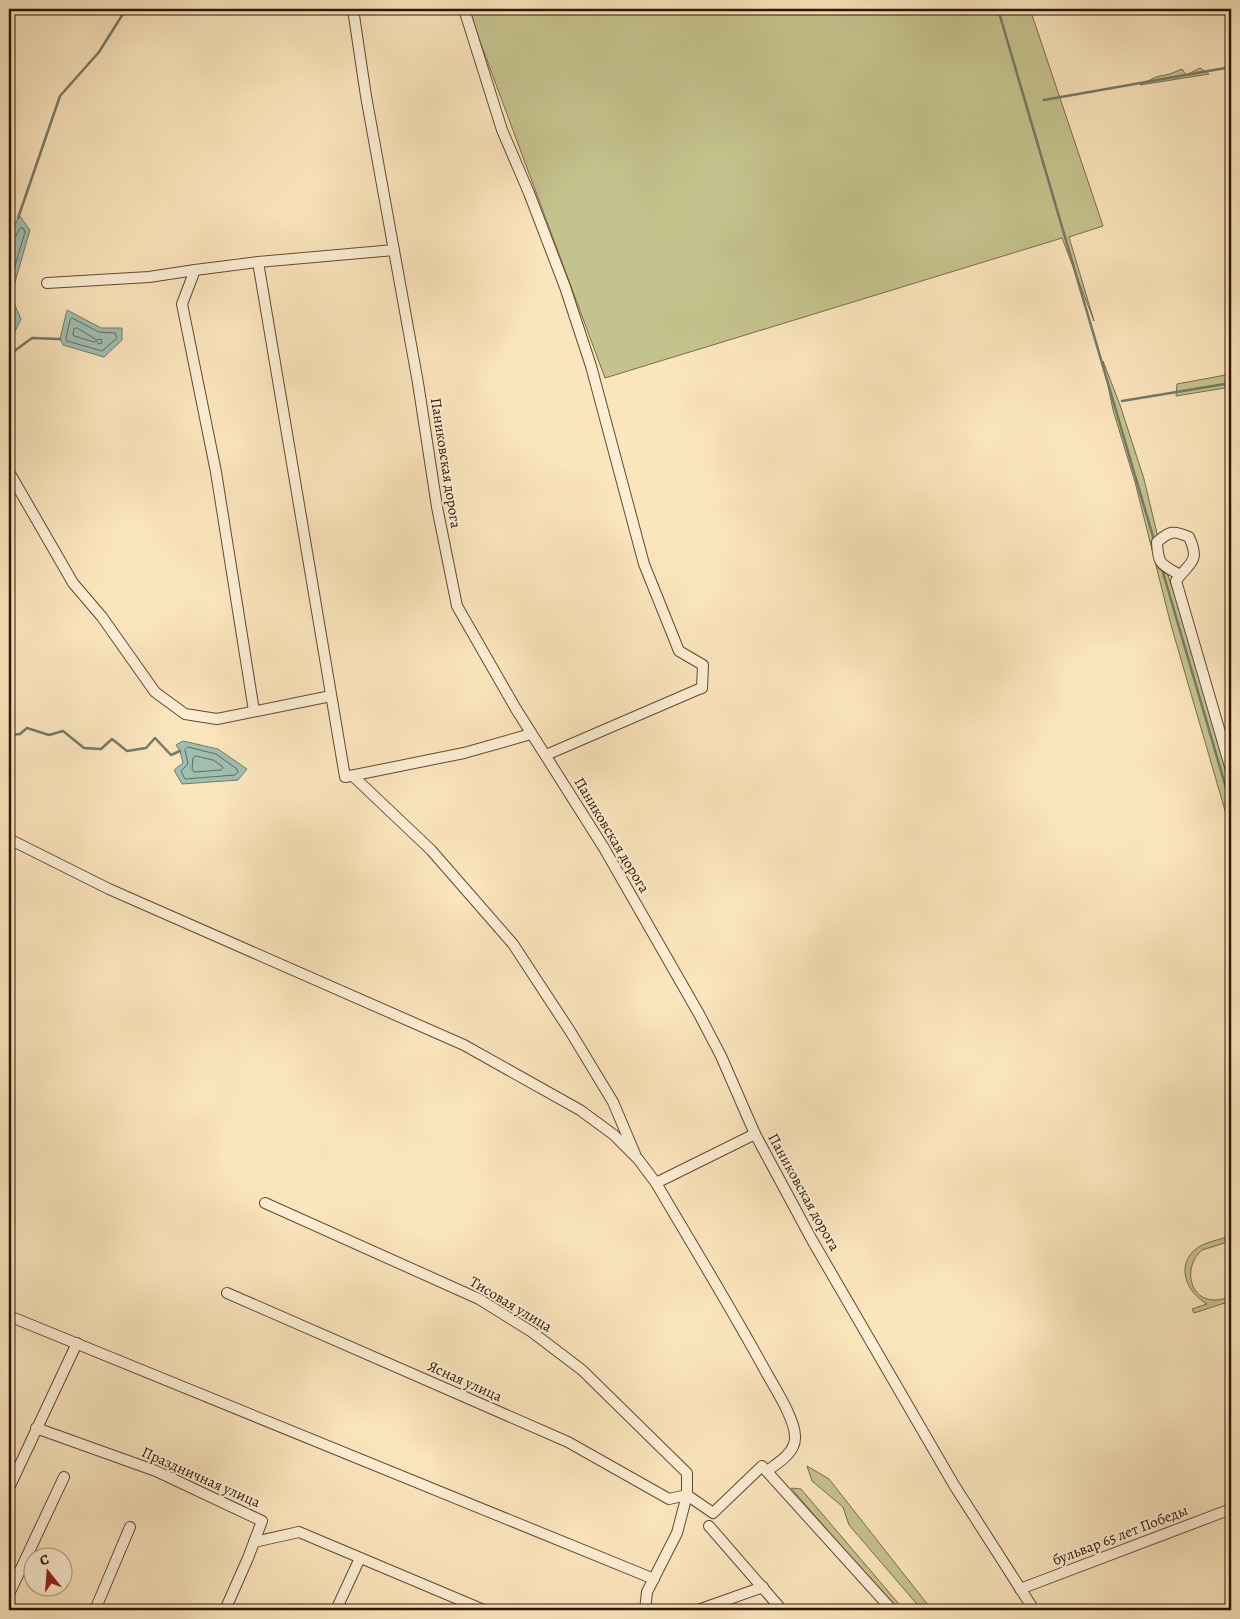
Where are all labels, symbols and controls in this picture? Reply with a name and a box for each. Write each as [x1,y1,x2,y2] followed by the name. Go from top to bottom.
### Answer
[426,396,466,530] street label: Паниковская дорога
[570,773,655,897] street label: Паниковская дорога
[763,1130,845,1255] street label: Паниковская дорога
[466,1271,556,1337] street label: Тисовая улица
[425,1356,505,1406] street label: Ясная улица
[138,1442,264,1512] street label: Праздничная улица
[1049,1500,1191,1570] street label: бульвар 65 лет Победы
[22,1546,72,1596] north arrow
[37,1550,52,1570] text: С

